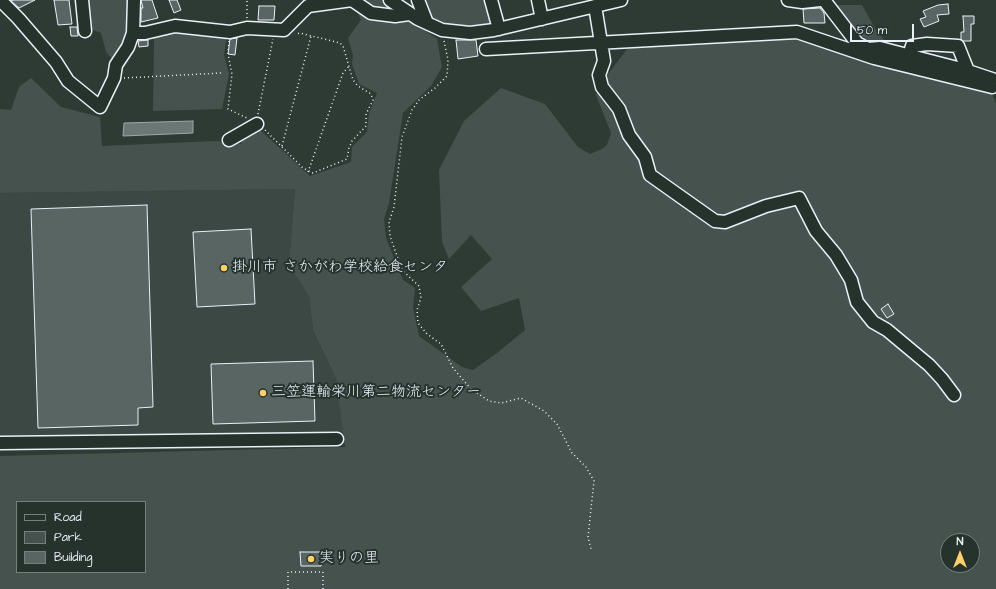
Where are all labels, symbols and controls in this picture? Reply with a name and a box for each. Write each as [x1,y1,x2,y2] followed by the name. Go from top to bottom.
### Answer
[852,16,916,42] scale bar
[857,22,887,39] text: 50 m
[232,259,448,277] place label: 掛川市 さかがわ学校給食センタ
[219,263,229,273] marker: 掛川市 さかがわ学校給食センタ
[271,384,481,402] place label: 三笠運輸栄川第二物流センター
[258,388,268,398] marker: 三笠運輸栄川第二物流センター
[16,501,146,573] legend
[54,509,82,526] text: Road
[54,529,82,546] text: Park
[940,533,980,573] north arrow
[957,534,963,549] text: N
[54,549,92,566] text: Building
[319,550,379,568] place label: 実りの里
[306,554,316,564] marker: 実りの里

